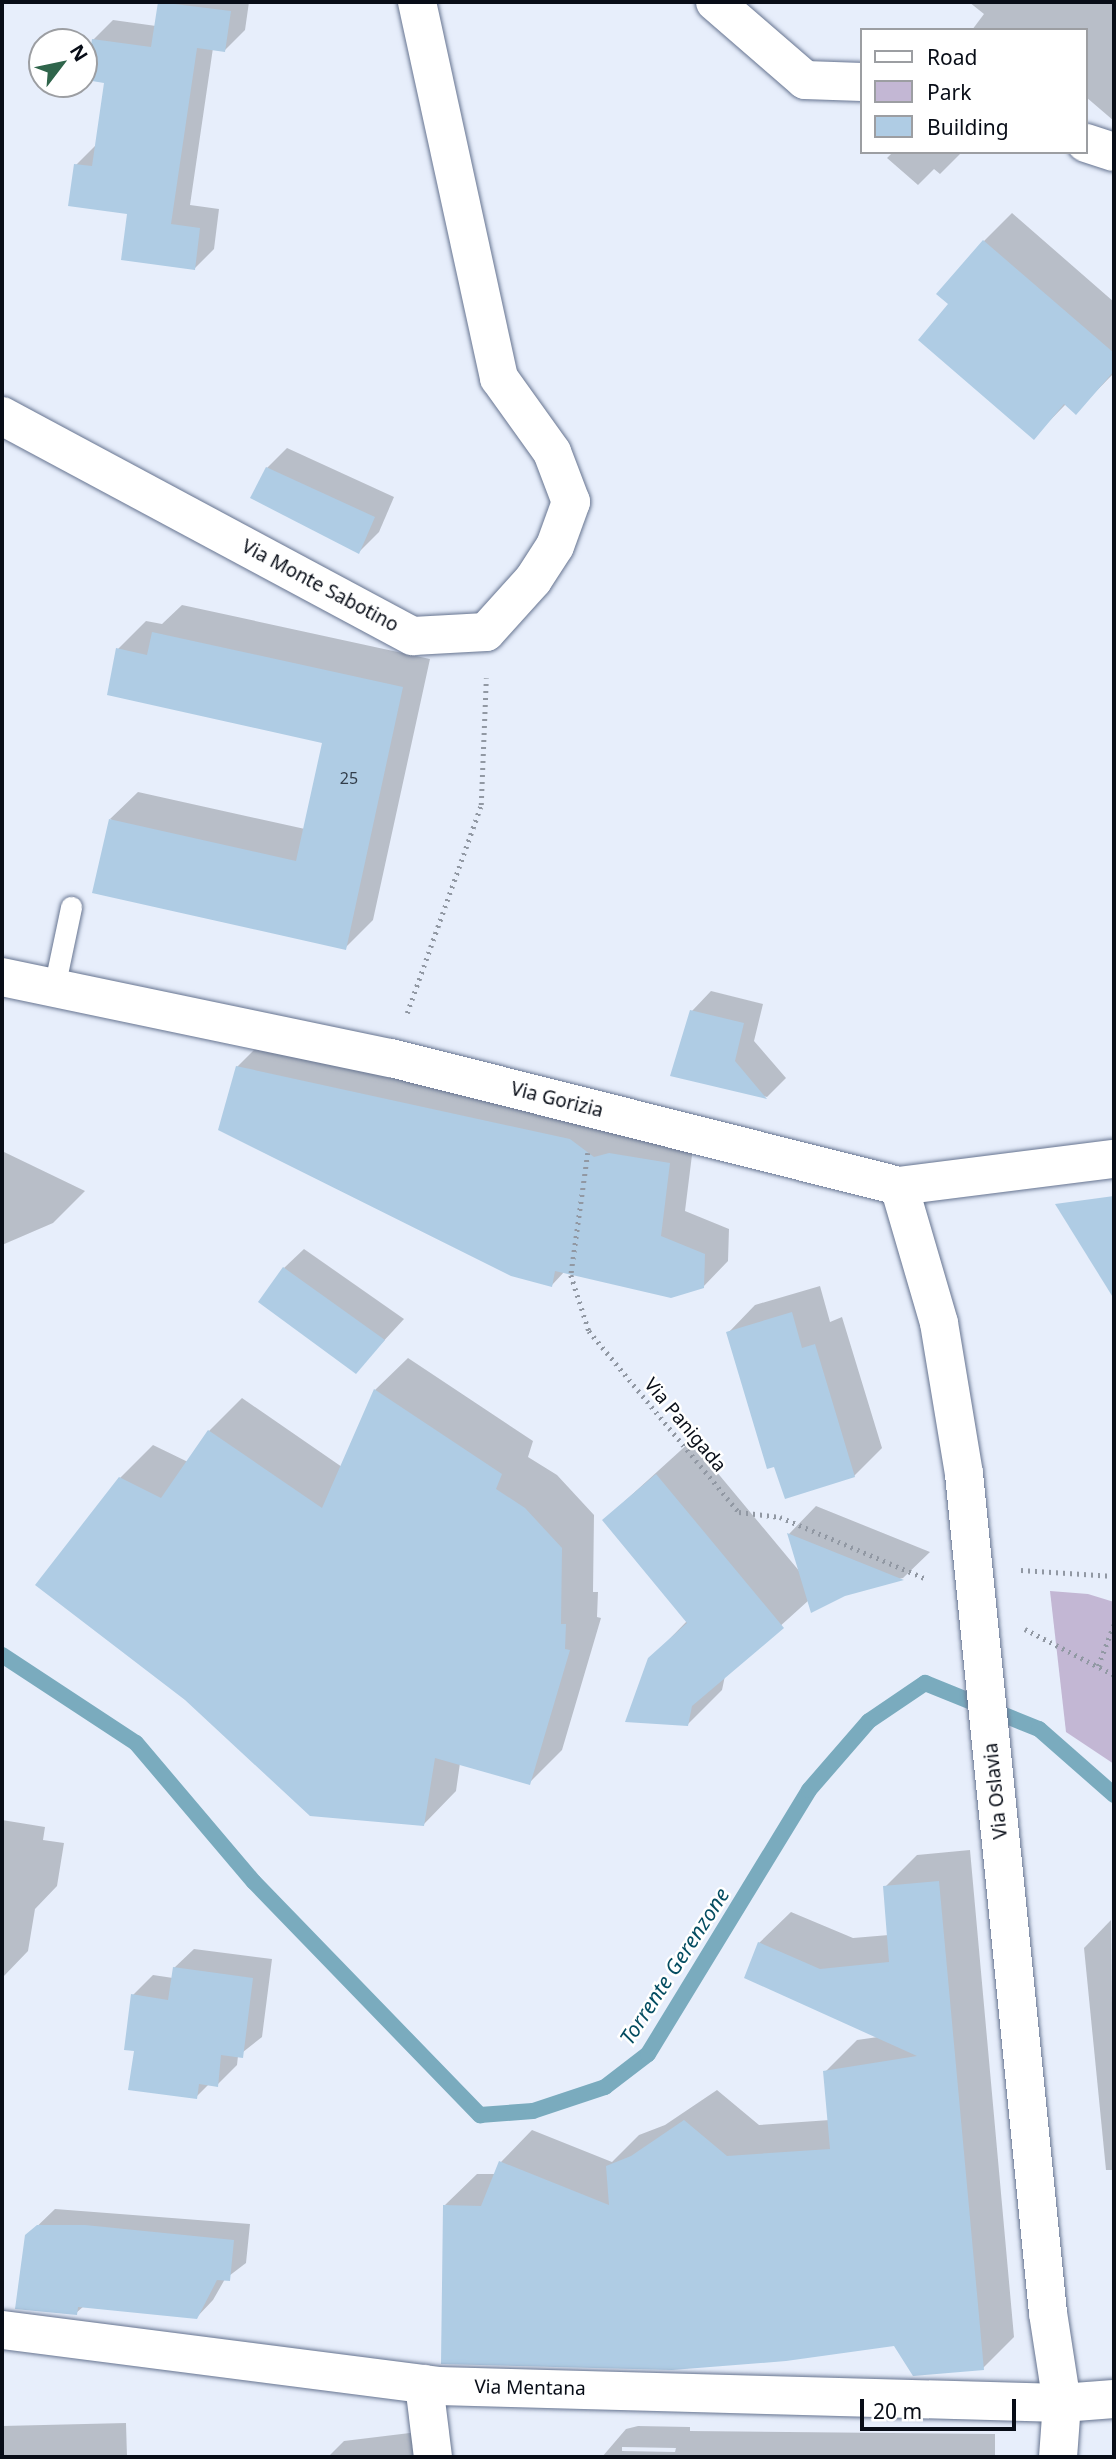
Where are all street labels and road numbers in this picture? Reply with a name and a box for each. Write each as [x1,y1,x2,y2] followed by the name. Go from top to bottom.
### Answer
[238,535,402,637] street label: Via Monte Sabotino
[508,1078,606,1122] street label: Via Gorizia
[639,1373,731,1477] street label: Via Panigada
[980,1742,1012,1840] street label: Via Oslavia
[474,2376,586,2400] street label: Via Mentana

